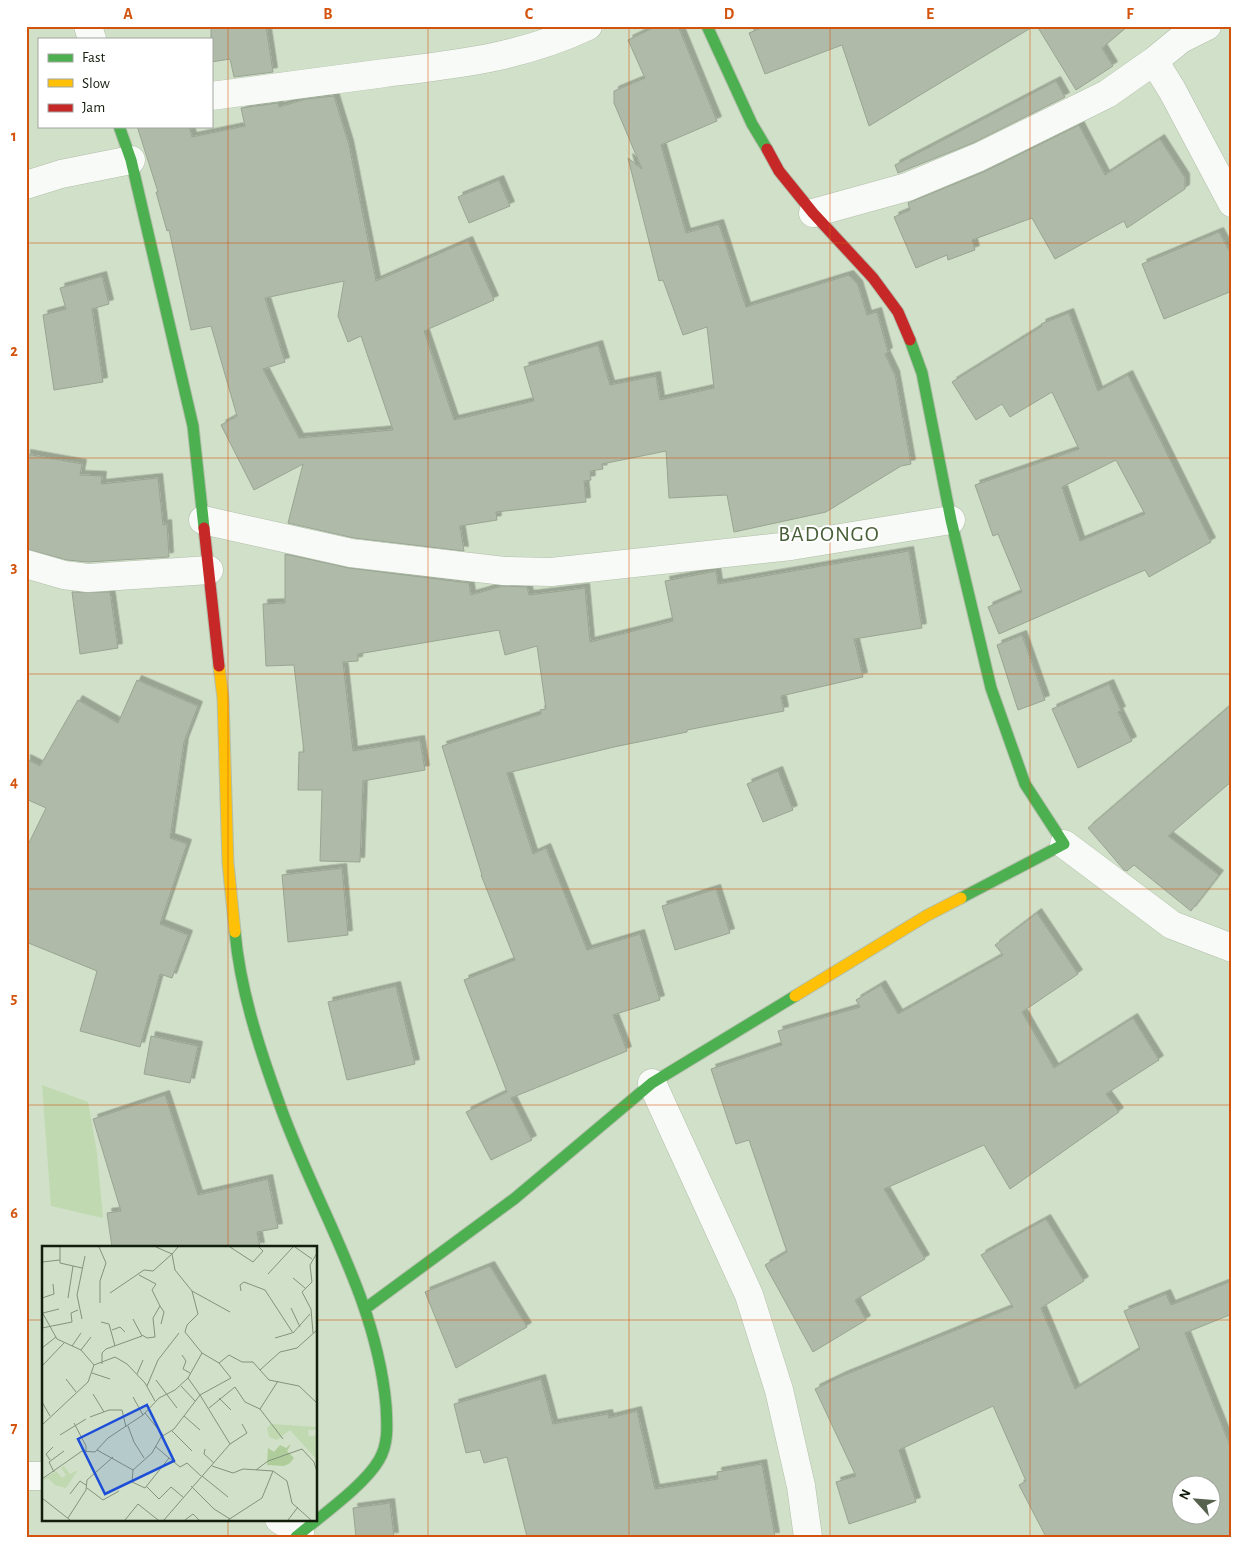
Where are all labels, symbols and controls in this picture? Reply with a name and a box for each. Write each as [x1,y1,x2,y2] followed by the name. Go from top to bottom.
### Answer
[123,6,133,22] text: A
[323,6,333,22] text: B
[525,6,534,22] text: C
[724,6,735,22] text: D
[926,6,934,22] text: E
[1126,6,1134,22] text: F
[38,38,212,128] legend
[82,50,106,65] text: Fast
[82,76,110,91] text: Slow
[82,100,105,115] text: Jam
[11,128,17,144] text: 1
[10,343,18,359] text: 2
[778,523,880,545] district label: BADONGO
[11,559,18,575] text: 3
[10,774,18,790] text: 4
[11,990,18,1006] text: 5
[10,1205,18,1221] text: 6
[42,1246,318,1520] inset map
[11,1420,18,1436] text: 7
[1170,1476,1220,1526] north arrow
[1177,1487,1194,1502] text: N

